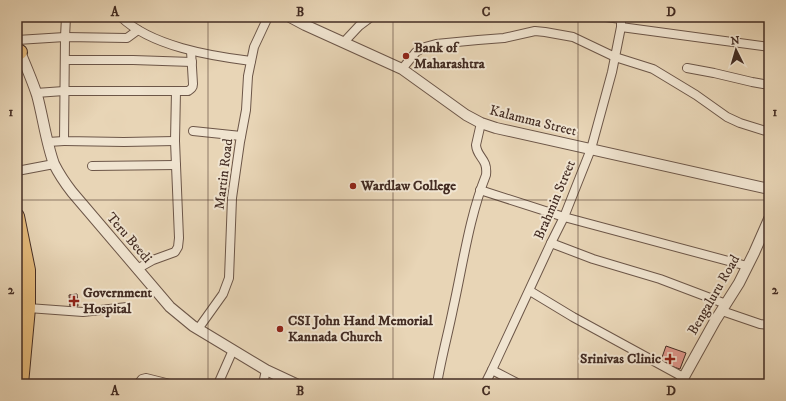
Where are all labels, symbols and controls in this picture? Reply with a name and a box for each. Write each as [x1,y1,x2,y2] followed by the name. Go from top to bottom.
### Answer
[110,4,120,20] text: A
[296,4,304,20] text: B
[482,4,491,20] text: C
[666,4,676,20] text: D
[716,30,756,70] north arrow
[730,34,740,48] text: N
[414,39,486,73] place label: Bank of Maharashtra
[401,51,411,61] marker: Bank of Maharashtra
[488,101,579,141] street label: Kalamma Street
[9,104,14,120] text: 1
[773,104,778,120] text: 1
[211,137,237,211] street label: Martin Road
[530,157,580,243] street label: Brahmin Street
[360,177,456,195] place label: Wardlaw College
[348,181,358,191] marker: Wardlaw College
[102,209,156,267] street label: Teru Beedi
[684,252,744,338] street label: Bengaluru Road
[8,282,15,298] text: 2
[772,282,779,298] text: 2
[83,284,153,318] place label: Government Hospital
[68,295,80,307] marker: Government Hospital
[288,312,433,346] place label: CSI John Hand Memorial Kannada Church
[275,324,285,334] marker: CSI John Hand Memorial Kannada Church
[580,350,661,368] place label: Srinivas Clinic
[664,353,676,365] marker: Srinivas Clinic
[110,383,120,399] text: A
[296,383,304,399] text: B
[482,383,491,399] text: C
[666,383,676,399] text: D

